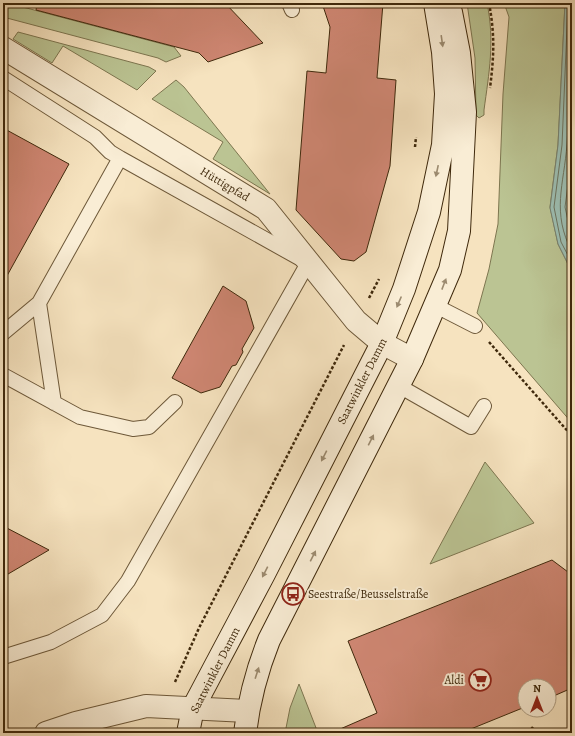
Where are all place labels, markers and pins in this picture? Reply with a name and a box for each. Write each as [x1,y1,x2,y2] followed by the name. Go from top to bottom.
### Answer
[280,581,306,607] bus stop icon: Seestraße/Beusselstraße
[308,586,428,602] place label: Seestraße/Beusselstraße
[467,667,493,693] supermarket icon: Aldi
[443,672,464,688] place label: Aldi

